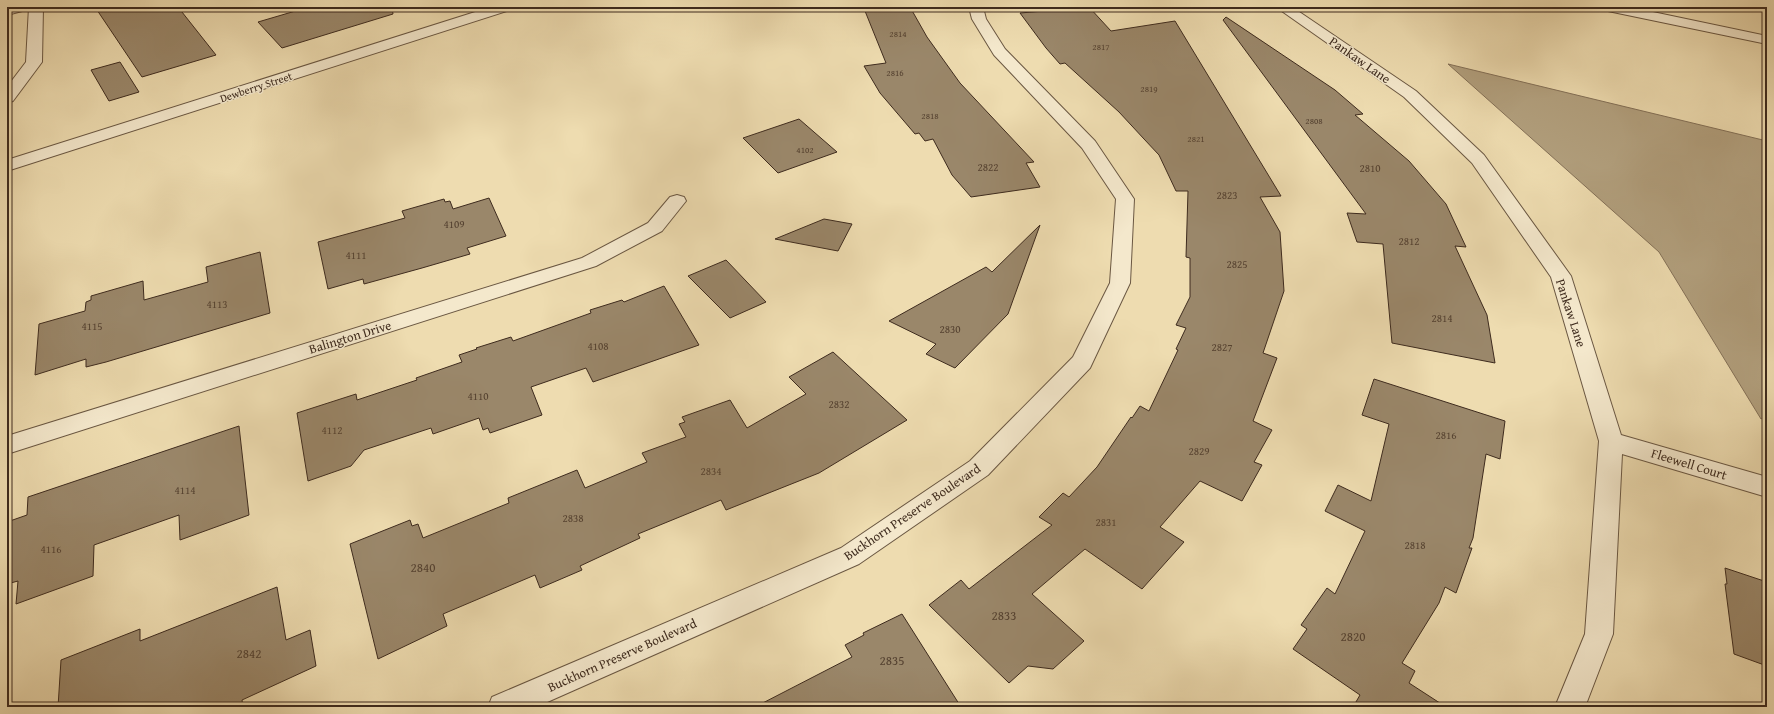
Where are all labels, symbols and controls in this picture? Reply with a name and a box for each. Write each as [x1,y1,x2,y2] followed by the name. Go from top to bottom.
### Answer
[889,27,907,40] house number: 2814
[1325,32,1395,88] street label: Pankaw Lane
[1092,40,1110,53] house number: 2817
[886,66,904,79] house number: 2816
[218,68,294,106] street label: Dewberry Street
[1140,82,1158,95] house number: 2819
[921,109,939,122] house number: 2818
[1305,114,1323,127] house number: 2808
[1187,132,1205,145] house number: 2821
[796,143,814,156] house number: 4102
[977,159,999,175] house number: 2822
[1359,160,1381,176] house number: 2810
[1216,187,1238,203] house number: 2823
[443,216,465,232] house number: 4109
[1398,233,1420,249] house number: 2812
[345,247,367,263] house number: 4111
[1226,256,1248,272] house number: 2825
[1551,276,1591,350] street label: Pankaw Lane
[206,296,228,312] house number: 4113
[1431,310,1453,326] house number: 2814
[307,315,393,359] street label: Balington Drive
[81,318,103,334] house number: 4115
[939,321,961,337] house number: 2830
[587,338,609,354] house number: 4108
[1211,339,1233,355] house number: 2827
[467,388,489,404] house number: 4110
[828,396,850,412] house number: 2832
[321,422,343,438] house number: 4112
[1435,427,1457,443] house number: 2816
[1188,443,1210,459] house number: 2829
[1649,443,1730,485] street label: Fleewell Court
[840,459,984,565] street label: Buckhorn Preserve Boulevard
[700,463,722,479] house number: 2834
[174,482,196,498] house number: 4114
[562,510,584,526] house number: 2838
[1095,514,1117,530] house number: 2831
[1404,537,1426,553] house number: 2818
[40,541,62,557] house number: 4116
[410,558,436,577] house number: 2840
[991,606,1017,625] house number: 2833
[544,613,700,696] street label: Buckhorn Preserve Boulevard
[1340,627,1366,646] house number: 2820
[236,644,262,663] house number: 2842
[879,651,905,670] house number: 2835

